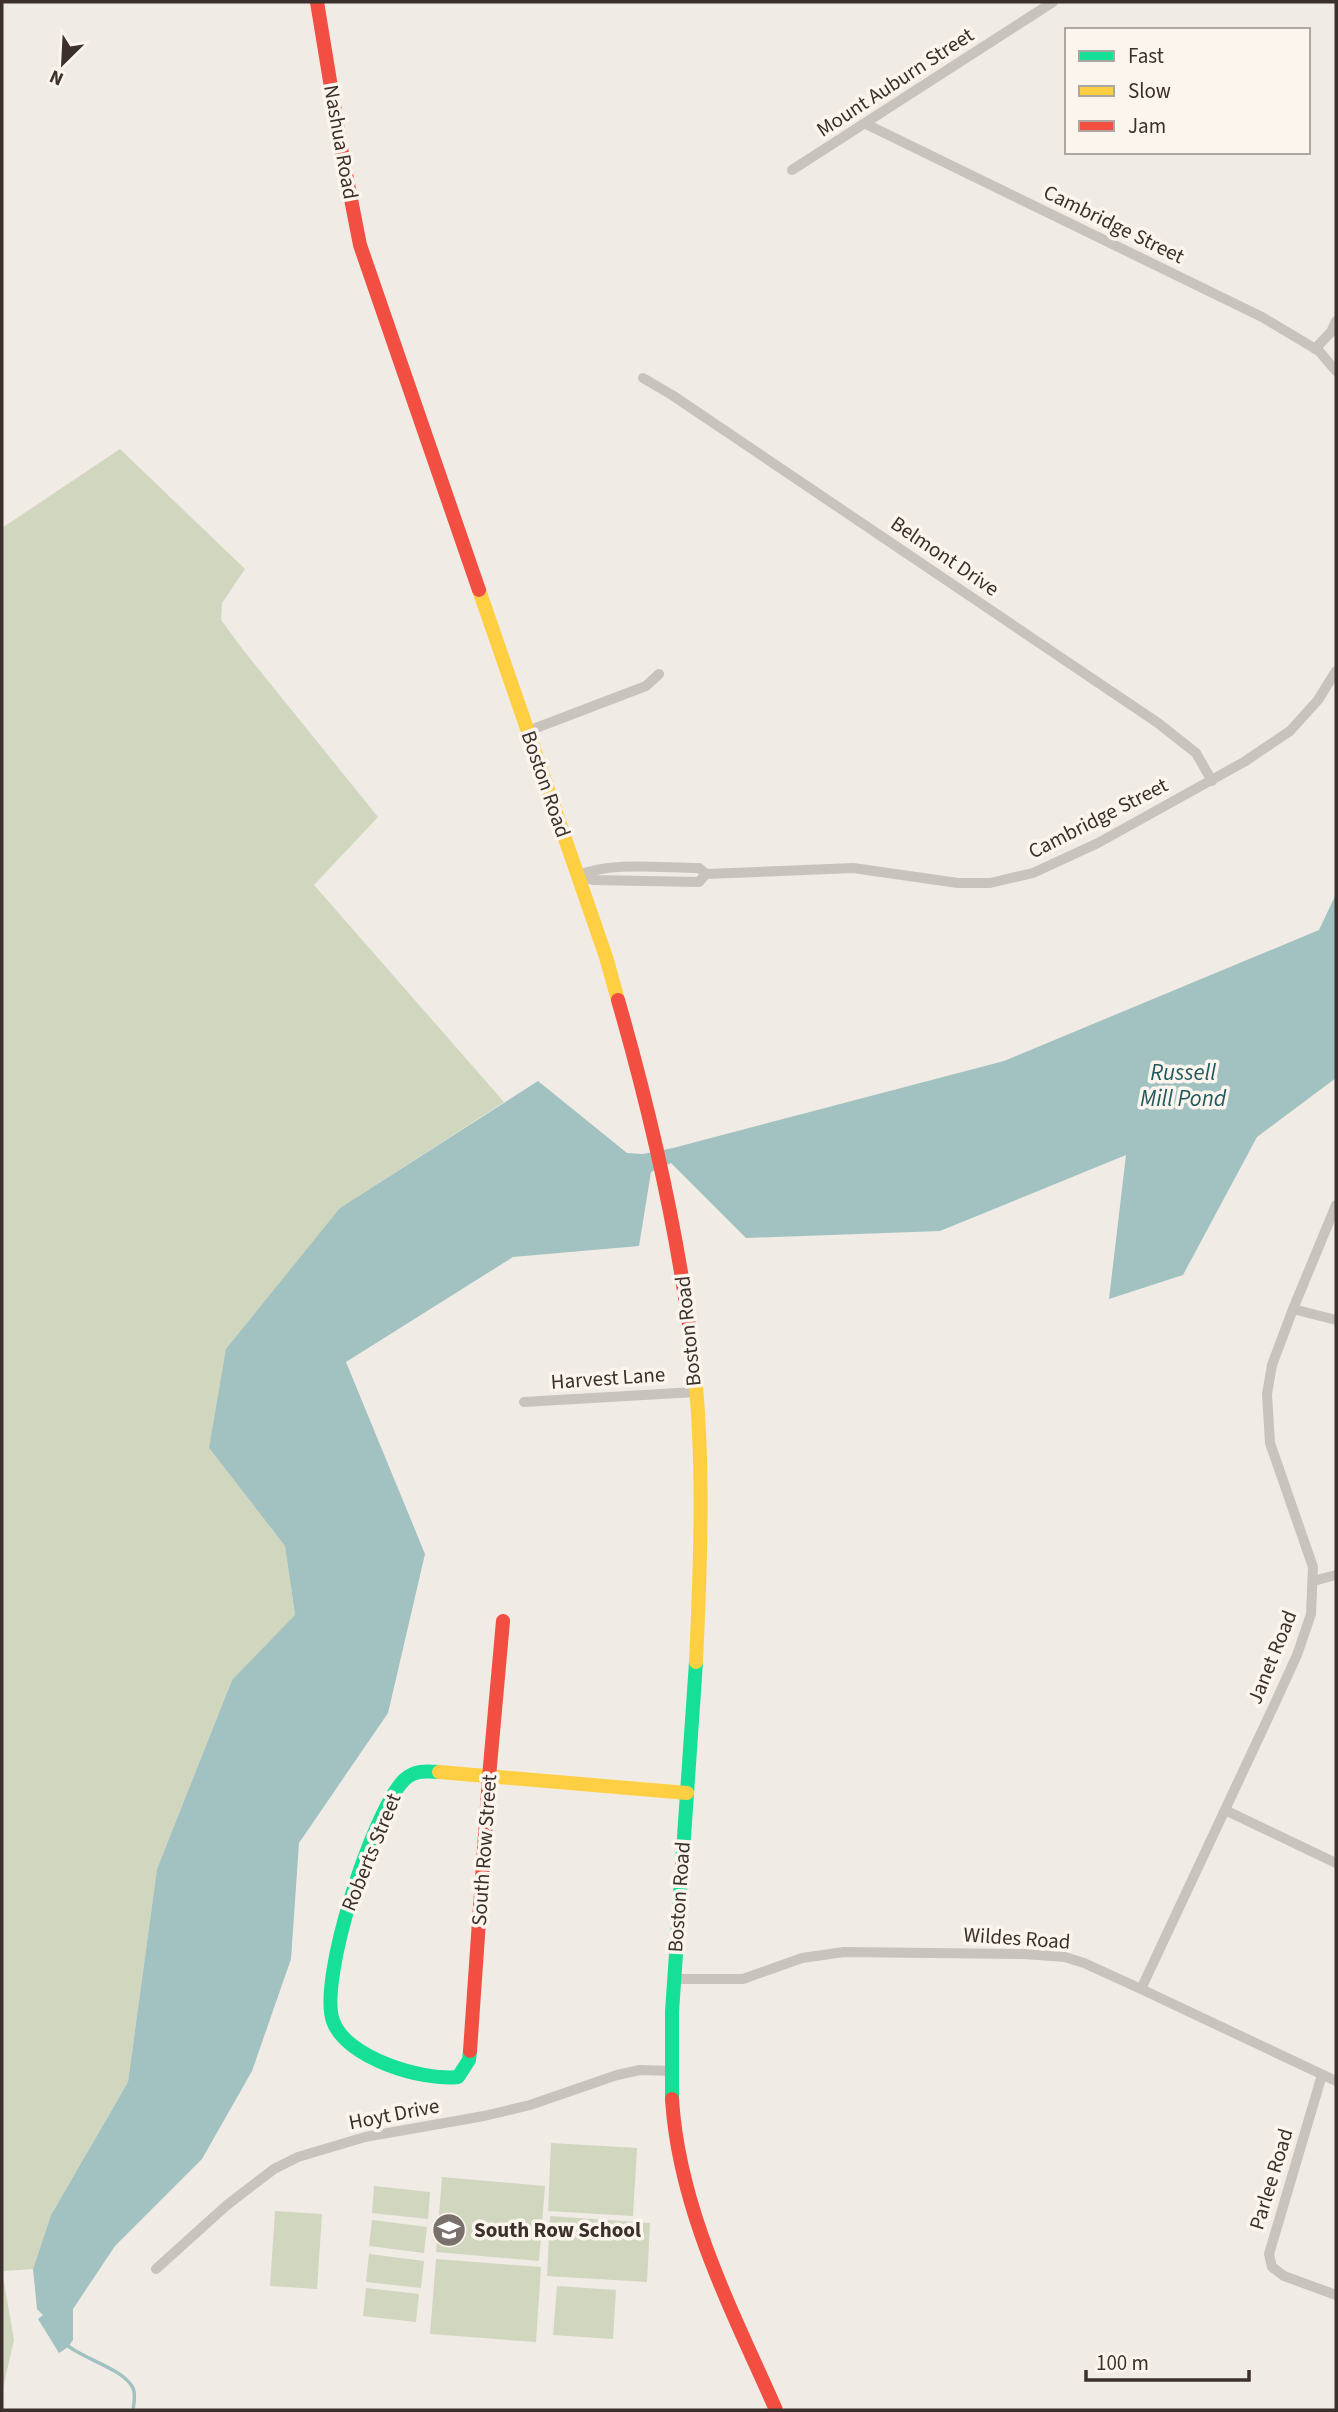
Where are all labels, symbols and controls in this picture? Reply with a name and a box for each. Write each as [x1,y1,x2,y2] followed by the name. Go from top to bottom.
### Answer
[810,20,980,144] street label: Mount Auburn Street
[28,28,98,98] north arrow
[1065,28,1310,154] legend
[1128,41,1164,71] text: Fast
[45,62,68,92] text: N
[1128,76,1171,106] text: Slow
[316,82,366,202] street label: Nashua Road
[1128,111,1166,141] text: Jam
[1039,177,1189,271] street label: Cambridge Street
[885,509,1005,603] street label: Belmont Drive
[514,727,578,841] street label: Boston Road
[1023,770,1173,866] street label: Cambridge Street
[1140,1056,1227,1115] water label: Russell Mill Pond
[667,1274,709,1388] street label: Boston Road
[550,1359,666,1397] street label: Harvest Lane
[1240,1606,1304,1708] street label: Janet Road
[464,1773,504,1927] street label: South Row Street
[334,1788,408,1916] street label: Roberts Street
[660,1841,698,1953] street label: Boston Road
[962,1919,1072,1957] street label: Wildes Road
[346,2091,442,2137] street label: Hoyt Drive
[1241,2125,1301,2233] street label: Parlee Road
[430,2211,468,2249] school or university icon: South Row School
[474,2215,641,2245] place label: South Row School
[1086,2338,1249,2382] scale bar
[1096,2348,1149,2378] text: 100 m

